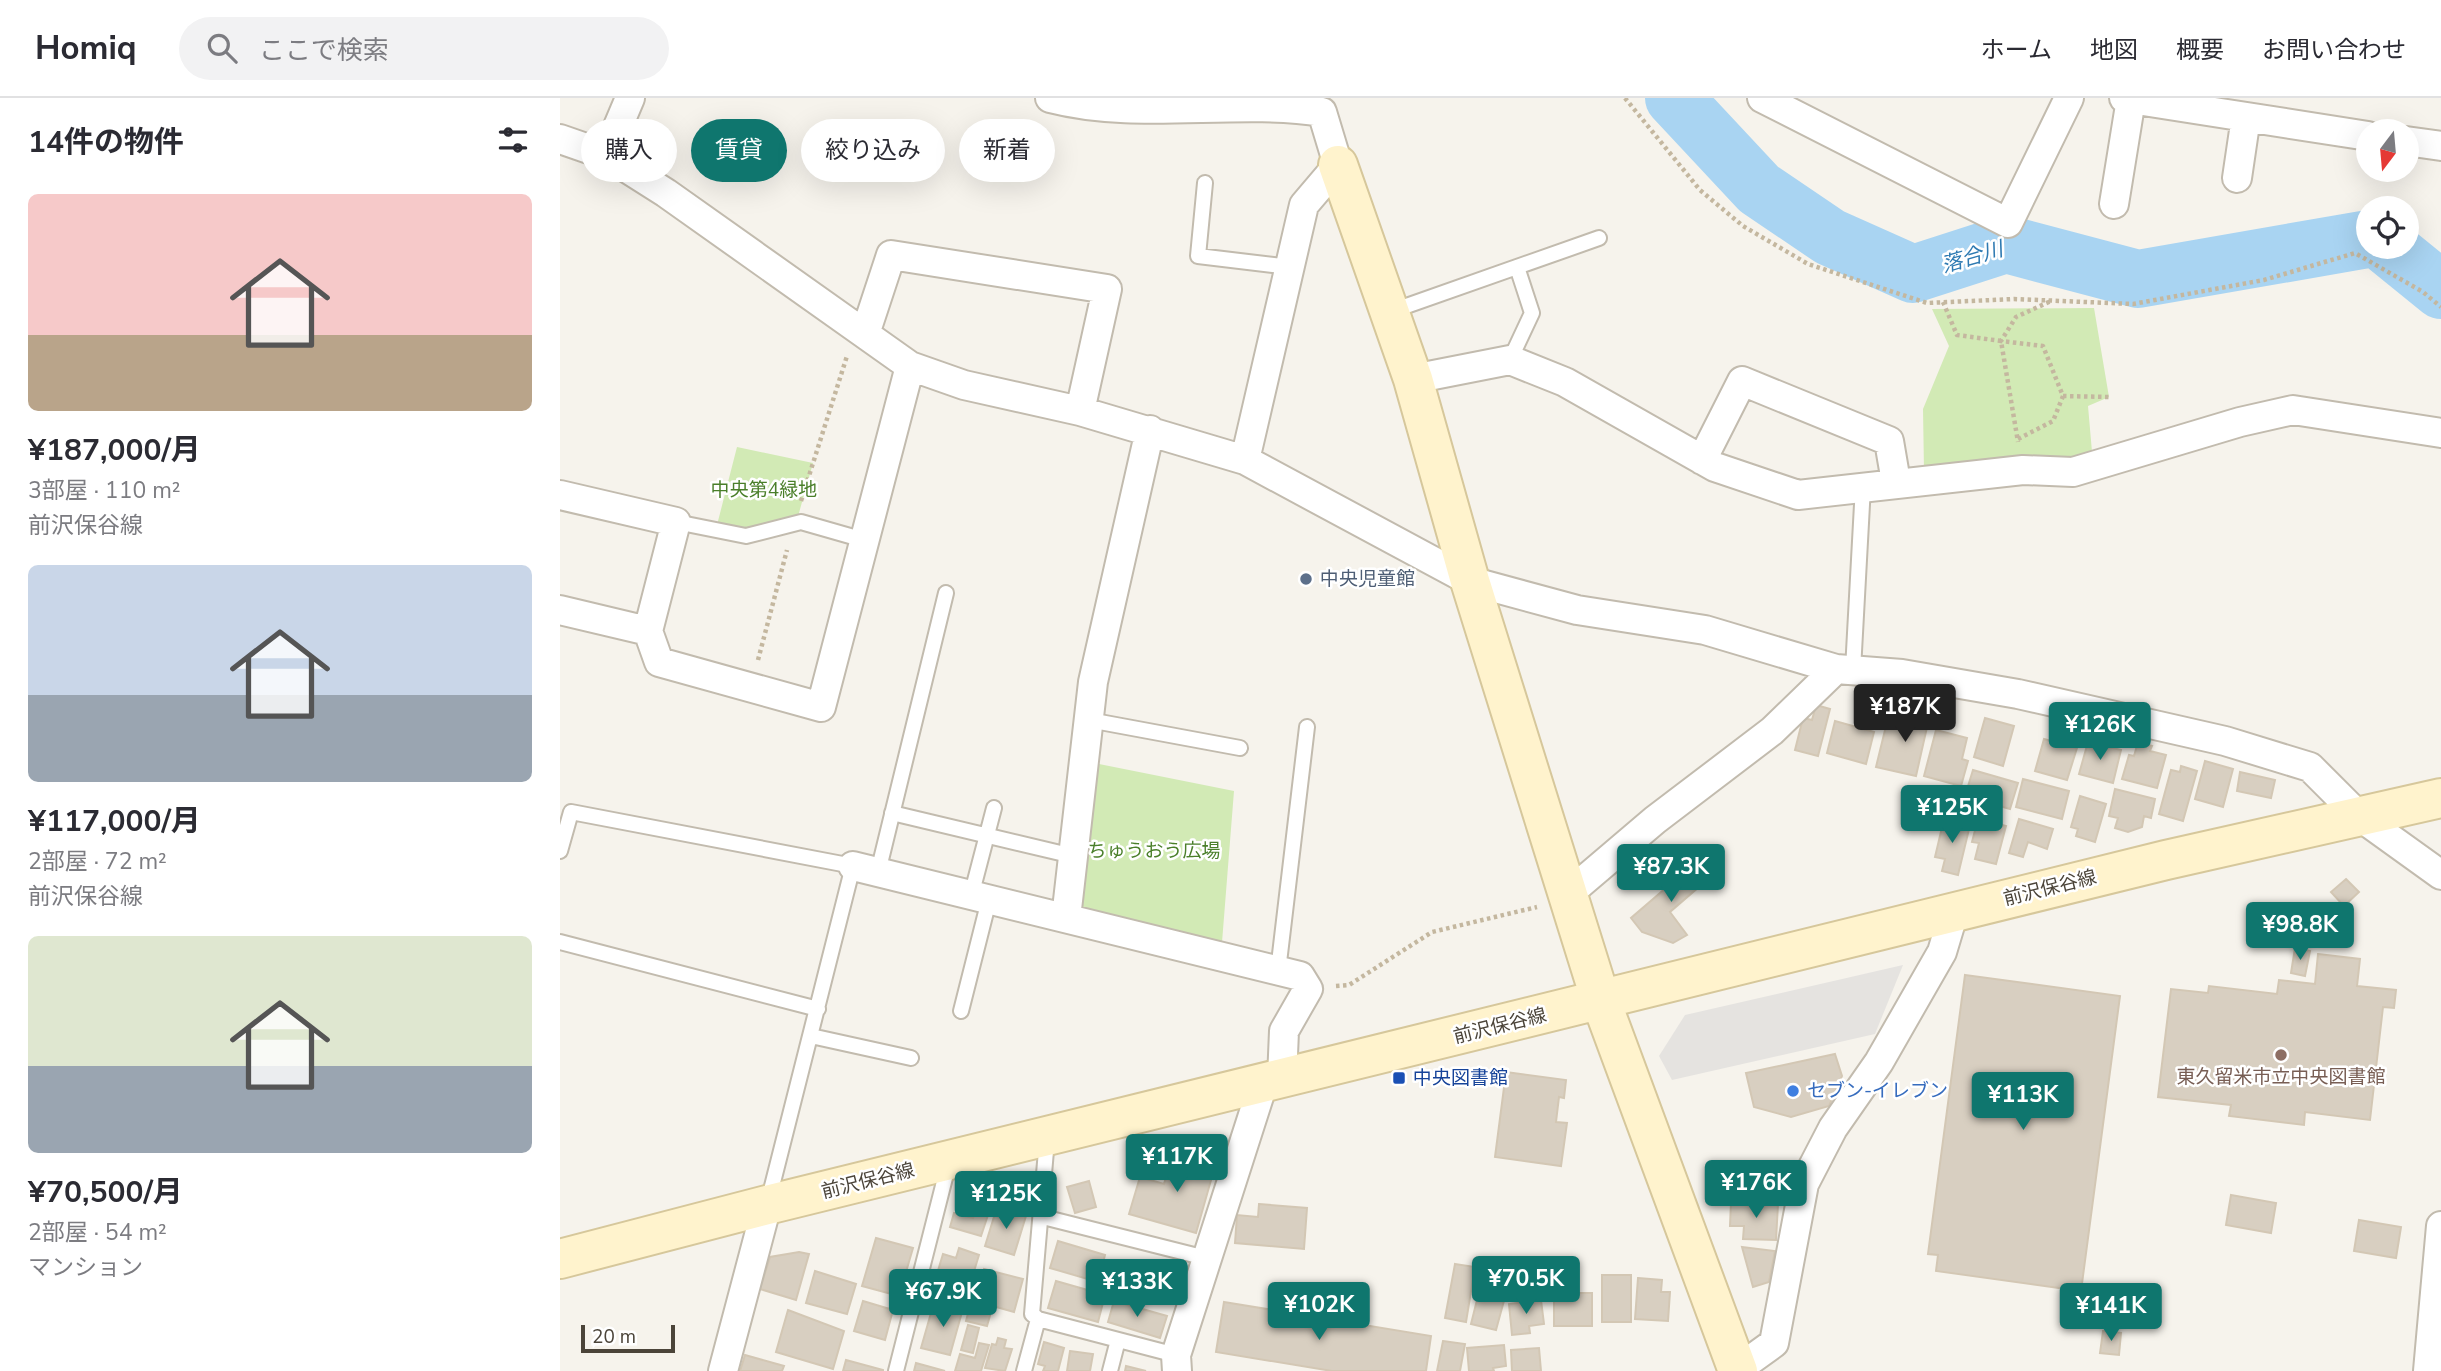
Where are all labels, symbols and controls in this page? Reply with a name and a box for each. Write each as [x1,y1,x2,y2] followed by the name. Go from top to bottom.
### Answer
[179,17,669,80] search box
[35,26,137,71] text: Homiq
[203,29,241,67] icon: search
[259,33,389,68] text: ここで検索
[1981,34,2052,66] text: ホーム
[2090,34,2138,66] text: 地図
[2176,34,2224,66] text: 概要
[2262,34,2406,66] text: お問い合わせ
[581,119,677,182] chip: 購入
[691,119,787,182] chip: 賃貸
[801,119,945,182] chip: 絞り込み
[959,119,1055,182] chip: 新着
[2356,119,2418,182] north arrow
[2356,119,2419,259] map controls
[494,121,532,159] icon: filters
[28,122,184,163] text: 14件の物件
[2356,196,2419,259] button: locate
[1938,234,2008,279] water label: 落合川
[217,240,343,366] icon: home
[28,430,201,471] text: ¥187,000/月
[28,475,181,506] text: 3部屋 · 110 m²
[711,477,817,503] park label: 中央第4緑地
[28,510,143,541] text: 前沢保谷線
[1320,566,1415,592] place label: 中央児童館
[1298,571,1314,587] marker: 中央児童館
[217,611,343,737] icon: home
[1856,684,1954,744] pin: ¥187K
[1870,691,1940,722] text: ¥187K
[2051,702,2149,762] pin: ¥126K
[2065,709,2135,740] text: ¥126K
[1903,786,2001,845] pin: ¥125K
[1917,792,1987,823] text: ¥125K
[28,801,201,842] text: ¥117,000/月
[1087,838,1221,864] park label: ちゅうおう広場
[1614,844,1728,904] pin: ¥87.3K
[28,846,167,877] text: 2部屋 · 72 m²
[1633,851,1709,882] text: ¥87.3K
[2001,864,2099,912] street label: 前沢保谷線
[28,881,143,912] text: 前沢保谷線
[2243,902,2357,962] pin: ¥98.8K
[2262,909,2338,940] text: ¥98.8K
[217,982,343,1108] icon: home
[1451,1002,1549,1050] street label: 前沢保谷線
[2273,1047,2289,1063] marker: 東久留米市立中央図書館
[2176,1064,2386,1090] place label: 東久留米市立中央図書館
[1413,1065,1508,1091] place label: 中央図書館
[1391,1070,1407,1086] marker: 中央図書館
[1974,1072,2072,1132] pin: ¥113K
[1807,1078,1948,1104] place label: セブン-イレブン
[1988,1079,2058,1110] text: ¥113K
[1785,1083,1801,1099] marker: セブン-イレブン
[1128,1134,1226,1194] pin: ¥117K
[1142,1141,1212,1172] text: ¥117K
[819,1157,917,1205] street label: 前沢保谷線
[1707,1160,1805,1220] pin: ¥176K
[1721,1167,1791,1198] text: ¥176K
[28,1172,183,1213] text: ¥70,500/月
[957,1172,1055,1231] pin: ¥125K
[971,1178,1041,1209] text: ¥125K
[28,1217,167,1248] text: 2部屋 · 54 m²
[28,1252,143,1283] text: マンション
[1469,1256,1583,1316] pin: ¥70.5K
[1088,1260,1186,1319] pin: ¥133K
[1488,1263,1564,1294] text: ¥70.5K
[1102,1266,1172,1297] text: ¥133K
[886,1270,1000,1329] pin: ¥67.9K
[905,1276,981,1307] text: ¥67.9K
[1270,1282,1368,1342] pin: ¥102K
[2062,1284,2160,1343] pin: ¥141K
[1284,1289,1354,1320] text: ¥102K
[2076,1290,2146,1321] text: ¥141K
[581,1322,676,1354] scale bar
[592,1324,636,1350] text: 20 m

